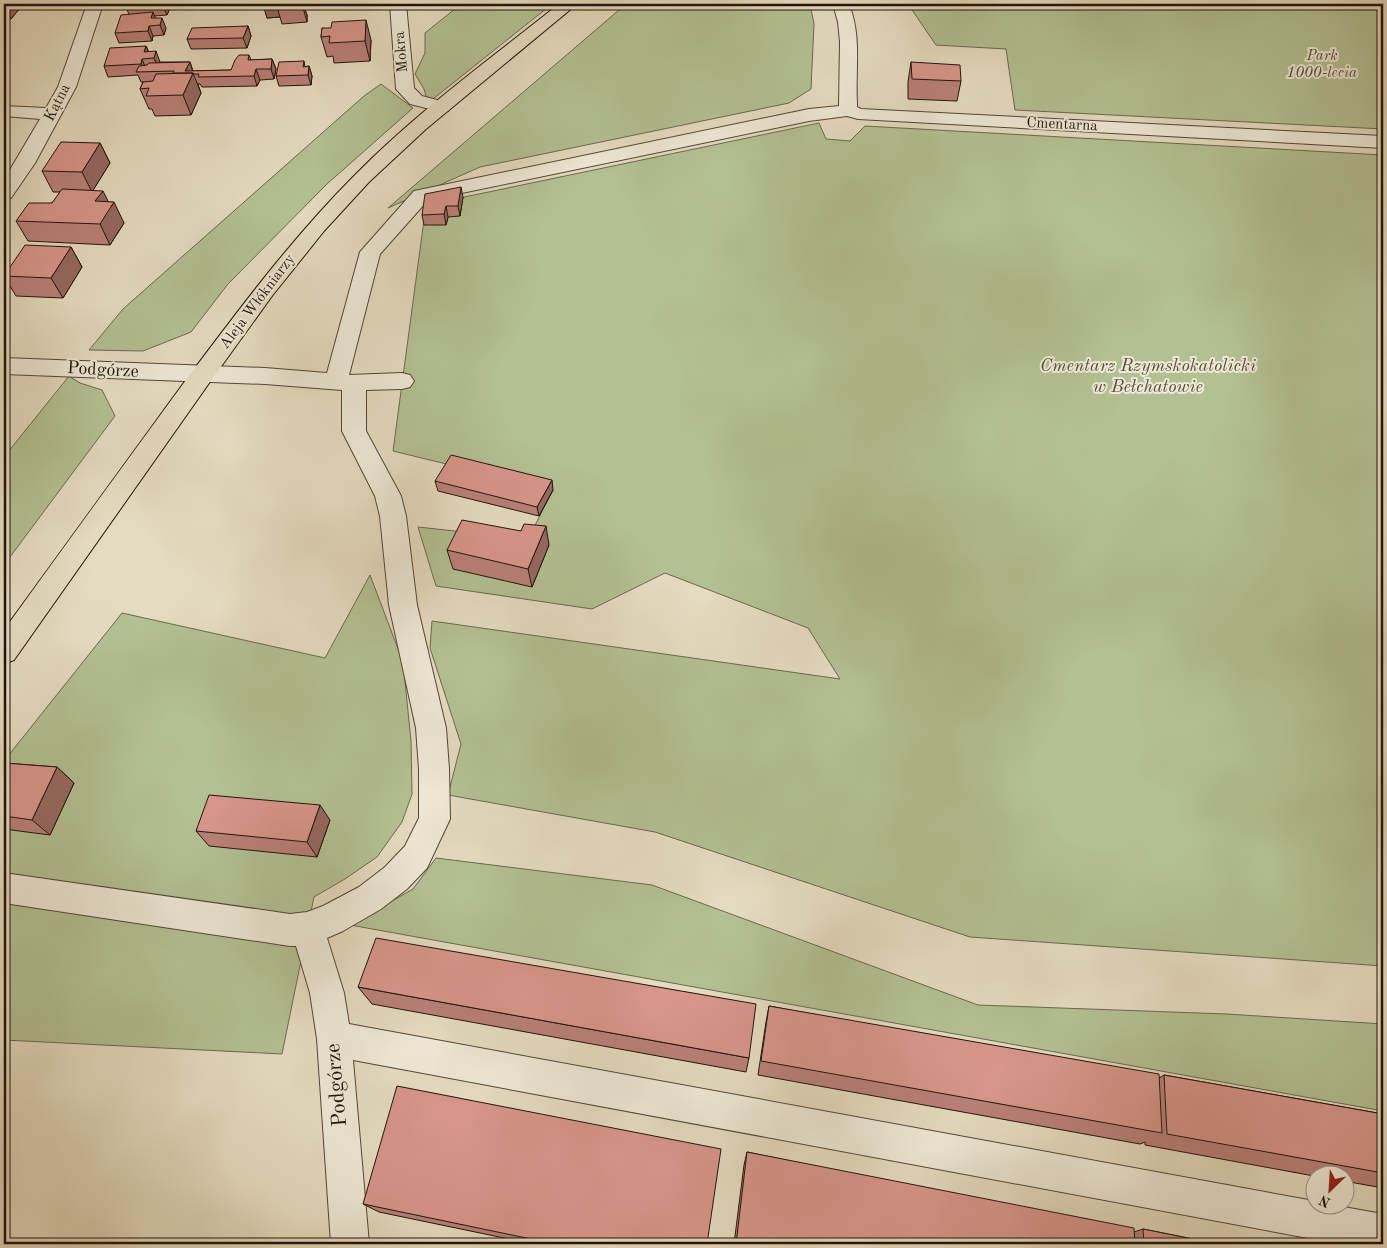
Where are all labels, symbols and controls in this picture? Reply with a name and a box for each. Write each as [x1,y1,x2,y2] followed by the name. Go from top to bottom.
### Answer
[393,30,411,73] street label: Mokra
[1287,49,1357,81] park label: Park 1000-lecia
[42,81,74,124] street label: Kątna
[1026,116,1099,134] street label: Cmentarna
[218,252,298,352] street label: Aleja Włókniarzy
[1040,357,1256,396] park label: Cmentarz Rzymskokatolicki w Bełchatowie
[67,359,139,381] street label: Podgórze
[323,1042,351,1128] street label: Podgórze
[1304,1166,1354,1216] north arrow
[1317,1192,1333,1209] text: N

